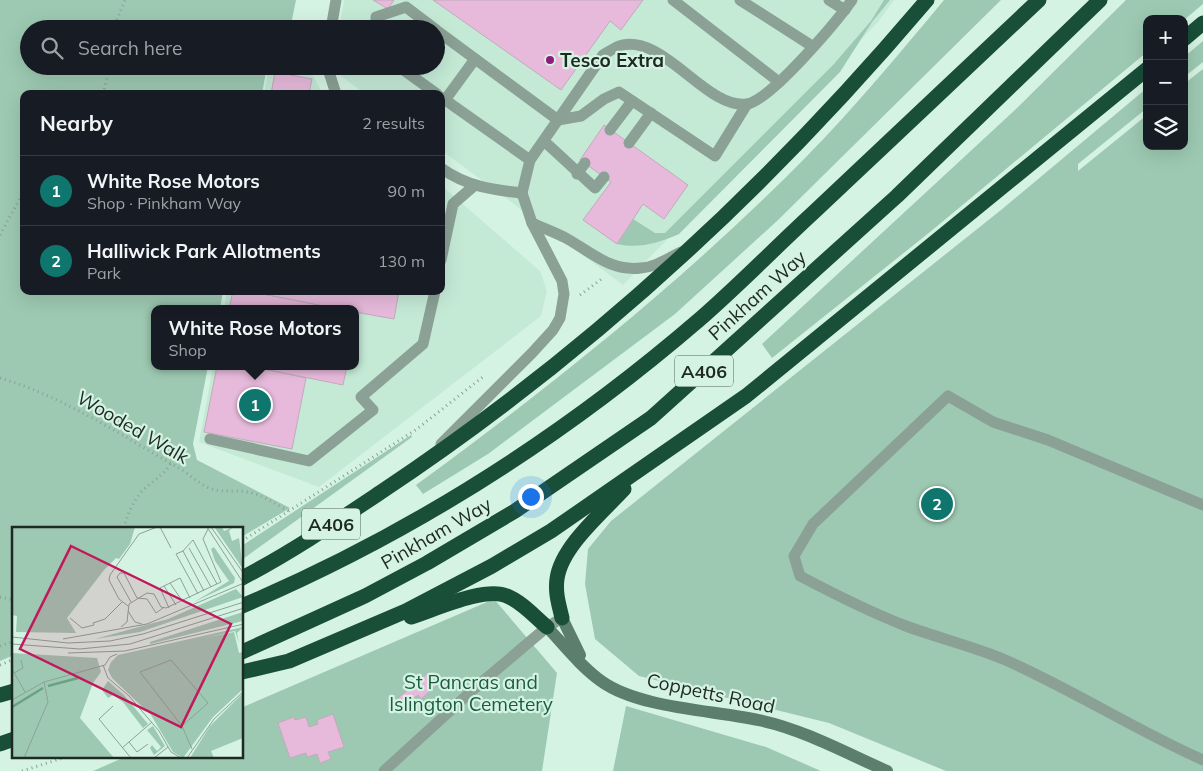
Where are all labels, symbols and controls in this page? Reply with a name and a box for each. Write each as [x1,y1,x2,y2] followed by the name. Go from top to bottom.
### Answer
[1143,15,1188,150] map controls
[1143,15,1188,60] button: +
[20,20,445,75] search box
[38,34,66,62] icon: search
[78,36,182,60] text: Search here
[560,48,664,72] place label: Tesco Extra
[544,54,556,66] marker: Tesco Extra
[1143,60,1188,105] button: −
[1143,105,1188,150] button: layers
[40,110,113,136] text: Nearby
[362,113,425,133] text: 2 results
[87,169,260,193] text: White Rose Motors
[51,181,61,201] text: 1
[388,181,425,201] text: 90 m
[87,193,241,213] text: Shop · Pinkham Way
[87,239,321,263] text: Halliwick Park Allotments
[703,245,811,345] street label: Pinkham Way
[51,251,61,271] text: 2
[378,251,425,271] text: 130 m
[87,263,121,283] text: Park
[151,305,359,370] popup
[169,316,341,340] text: White Rose Motors
[169,340,207,360] text: Shop
[675,356,733,386] road number: A406
[73,385,194,469] street label: Wooded Walk
[239,386,271,424] pin: 1
[518,484,544,510] your location
[921,485,953,523] pin: 2
[377,492,495,574] street label: Pinkham Way
[302,508,360,540] road number: A406
[12,527,244,758] inset map
[645,668,777,718] street label: Coppetts Road
[389,670,553,716] park label: St Pancras and Islington Cemetery

